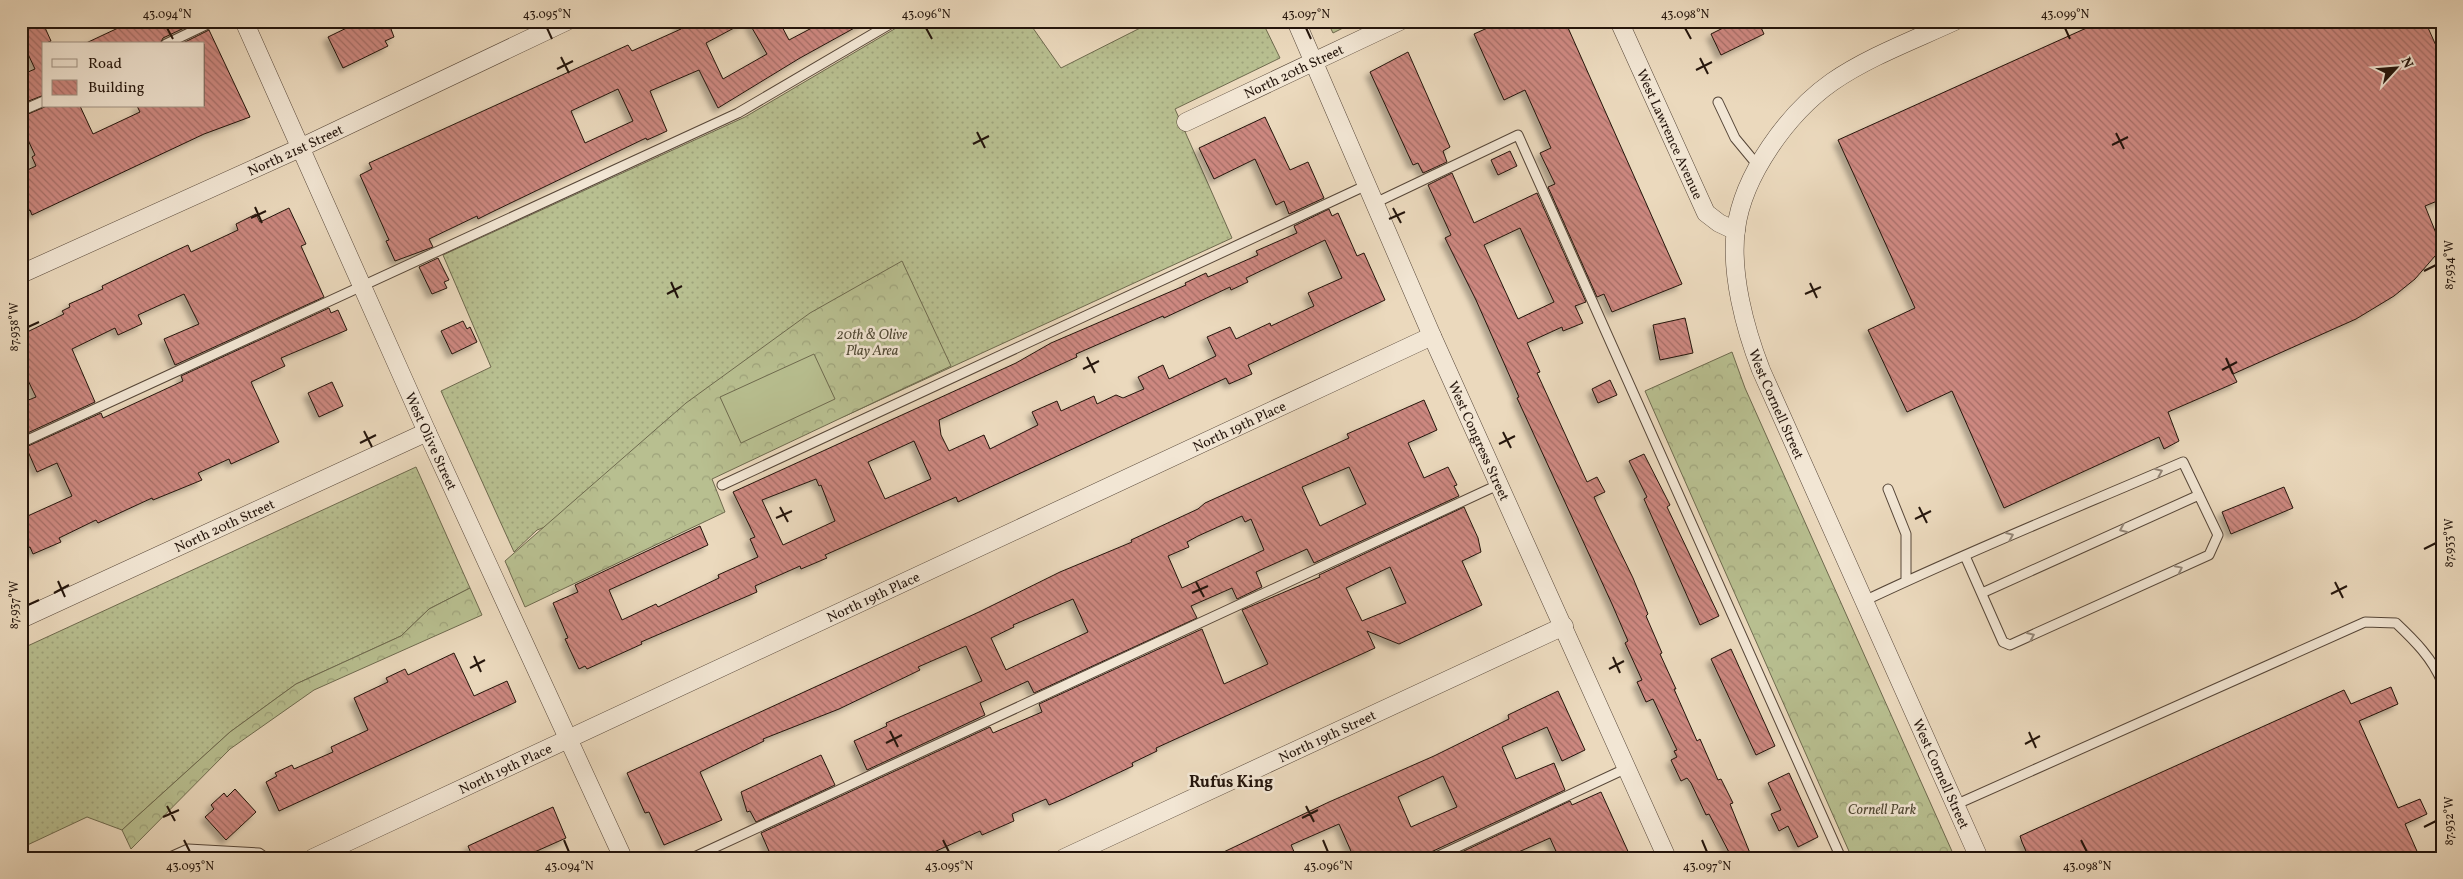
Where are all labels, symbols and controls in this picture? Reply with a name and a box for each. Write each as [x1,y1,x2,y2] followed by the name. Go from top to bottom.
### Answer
[142,7,192,23] text: 43.094°N
[523,7,571,23] text: 43.095°N
[901,7,951,23] text: 43.096°N
[1282,7,1330,23] text: 43.097°N
[1661,7,1709,23] text: 43.098°N
[2041,7,2089,23] text: 43.099°N
[1241,41,1347,104] street label: North 20th Street
[42,42,205,108] legend
[2370,42,2420,92] north arrow
[88,54,122,75] text: Road
[2396,54,2417,72] text: N
[1631,66,1707,203] street label: West Lawrence Avenue
[88,78,145,99] text: Building
[245,121,347,181] street label: North 21st Street
[2442,240,2458,290] text: 87.934°W
[7,303,23,351] text: 87.938°W
[837,326,907,361] park label: 20th & Olive Play Area
[1743,347,1808,463] street label: West Cornell Street
[1443,378,1513,504] street label: West Congress Street
[400,390,461,494] street label: West Olive Street
[1190,397,1290,457] street label: North 19th Place
[2154,467,2163,478] one-way arrow
[172,495,278,558] street label: North 20th Street
[2442,519,2458,567] text: 87.933°W
[2119,523,2128,534] one-way arrow
[2005,532,2014,543] one-way arrow
[2174,566,2183,576] one-way arrow
[824,568,924,628] street label: North 19th Place
[7,581,23,629] text: 87.937°W
[2026,631,2035,642] one-way arrow
[1276,706,1380,768] street label: North 19th Street
[1907,716,1973,833] street label: West Cornell Street
[456,740,556,800] street label: North 19th Place
[1189,772,1273,794] district label: Rufus King
[2442,796,2458,846] text: 87.932°W
[1848,801,1917,820] park label: Cornell Park
[166,859,214,875] text: 43.093°N
[544,859,594,875] text: 43.094°N
[925,859,973,875] text: 43.095°N
[1303,859,1353,875] text: 43.096°N
[1683,859,1731,875] text: 43.097°N
[2063,859,2111,875] text: 43.098°N

